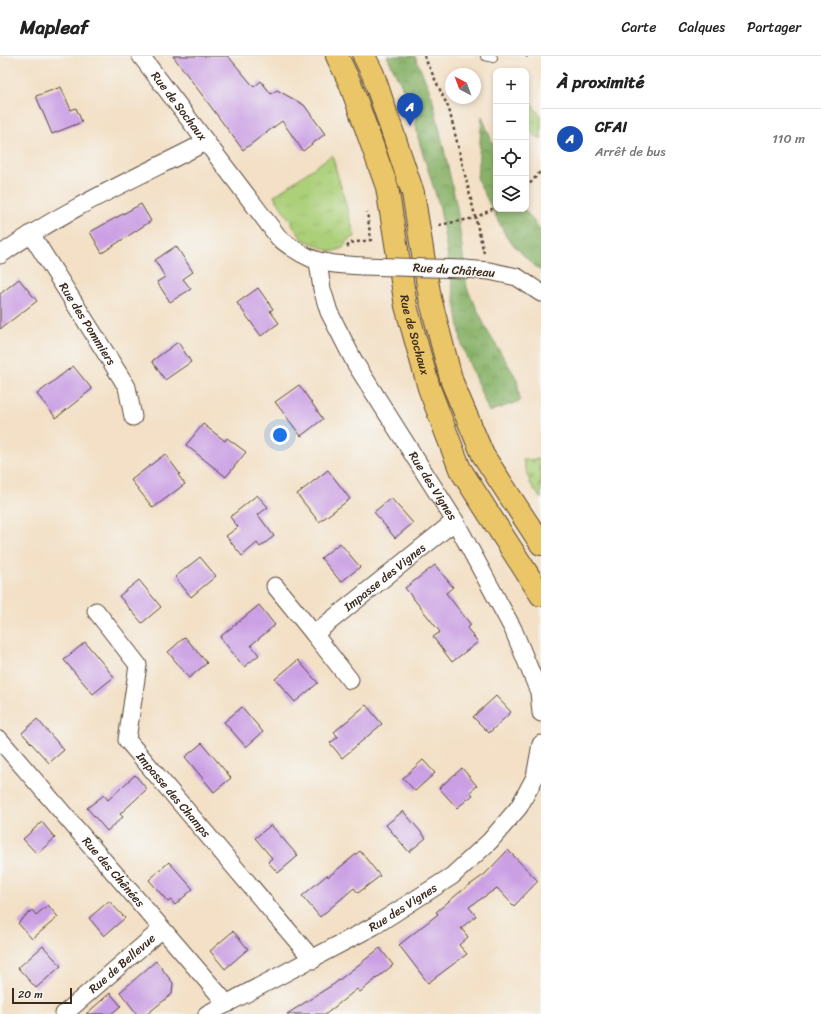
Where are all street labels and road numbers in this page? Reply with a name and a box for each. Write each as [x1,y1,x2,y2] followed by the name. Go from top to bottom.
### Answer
[145,67,213,147] street label: Rue de Sochaux
[412,256,496,284] street label: Rue du Château
[53,278,122,370] street label: Rue des Pommiers
[393,293,436,379] street label: Rue de Sochaux
[402,447,463,525] street label: Rue des Vignes
[338,537,431,618] street label: Impasse des Vignes
[130,746,217,843] street label: Impasse des Champs
[76,831,151,913] street label: Rue des Chênées
[364,877,442,938] street label: Rue des Vignes
[84,928,161,999] street label: Rue de Bellevue

